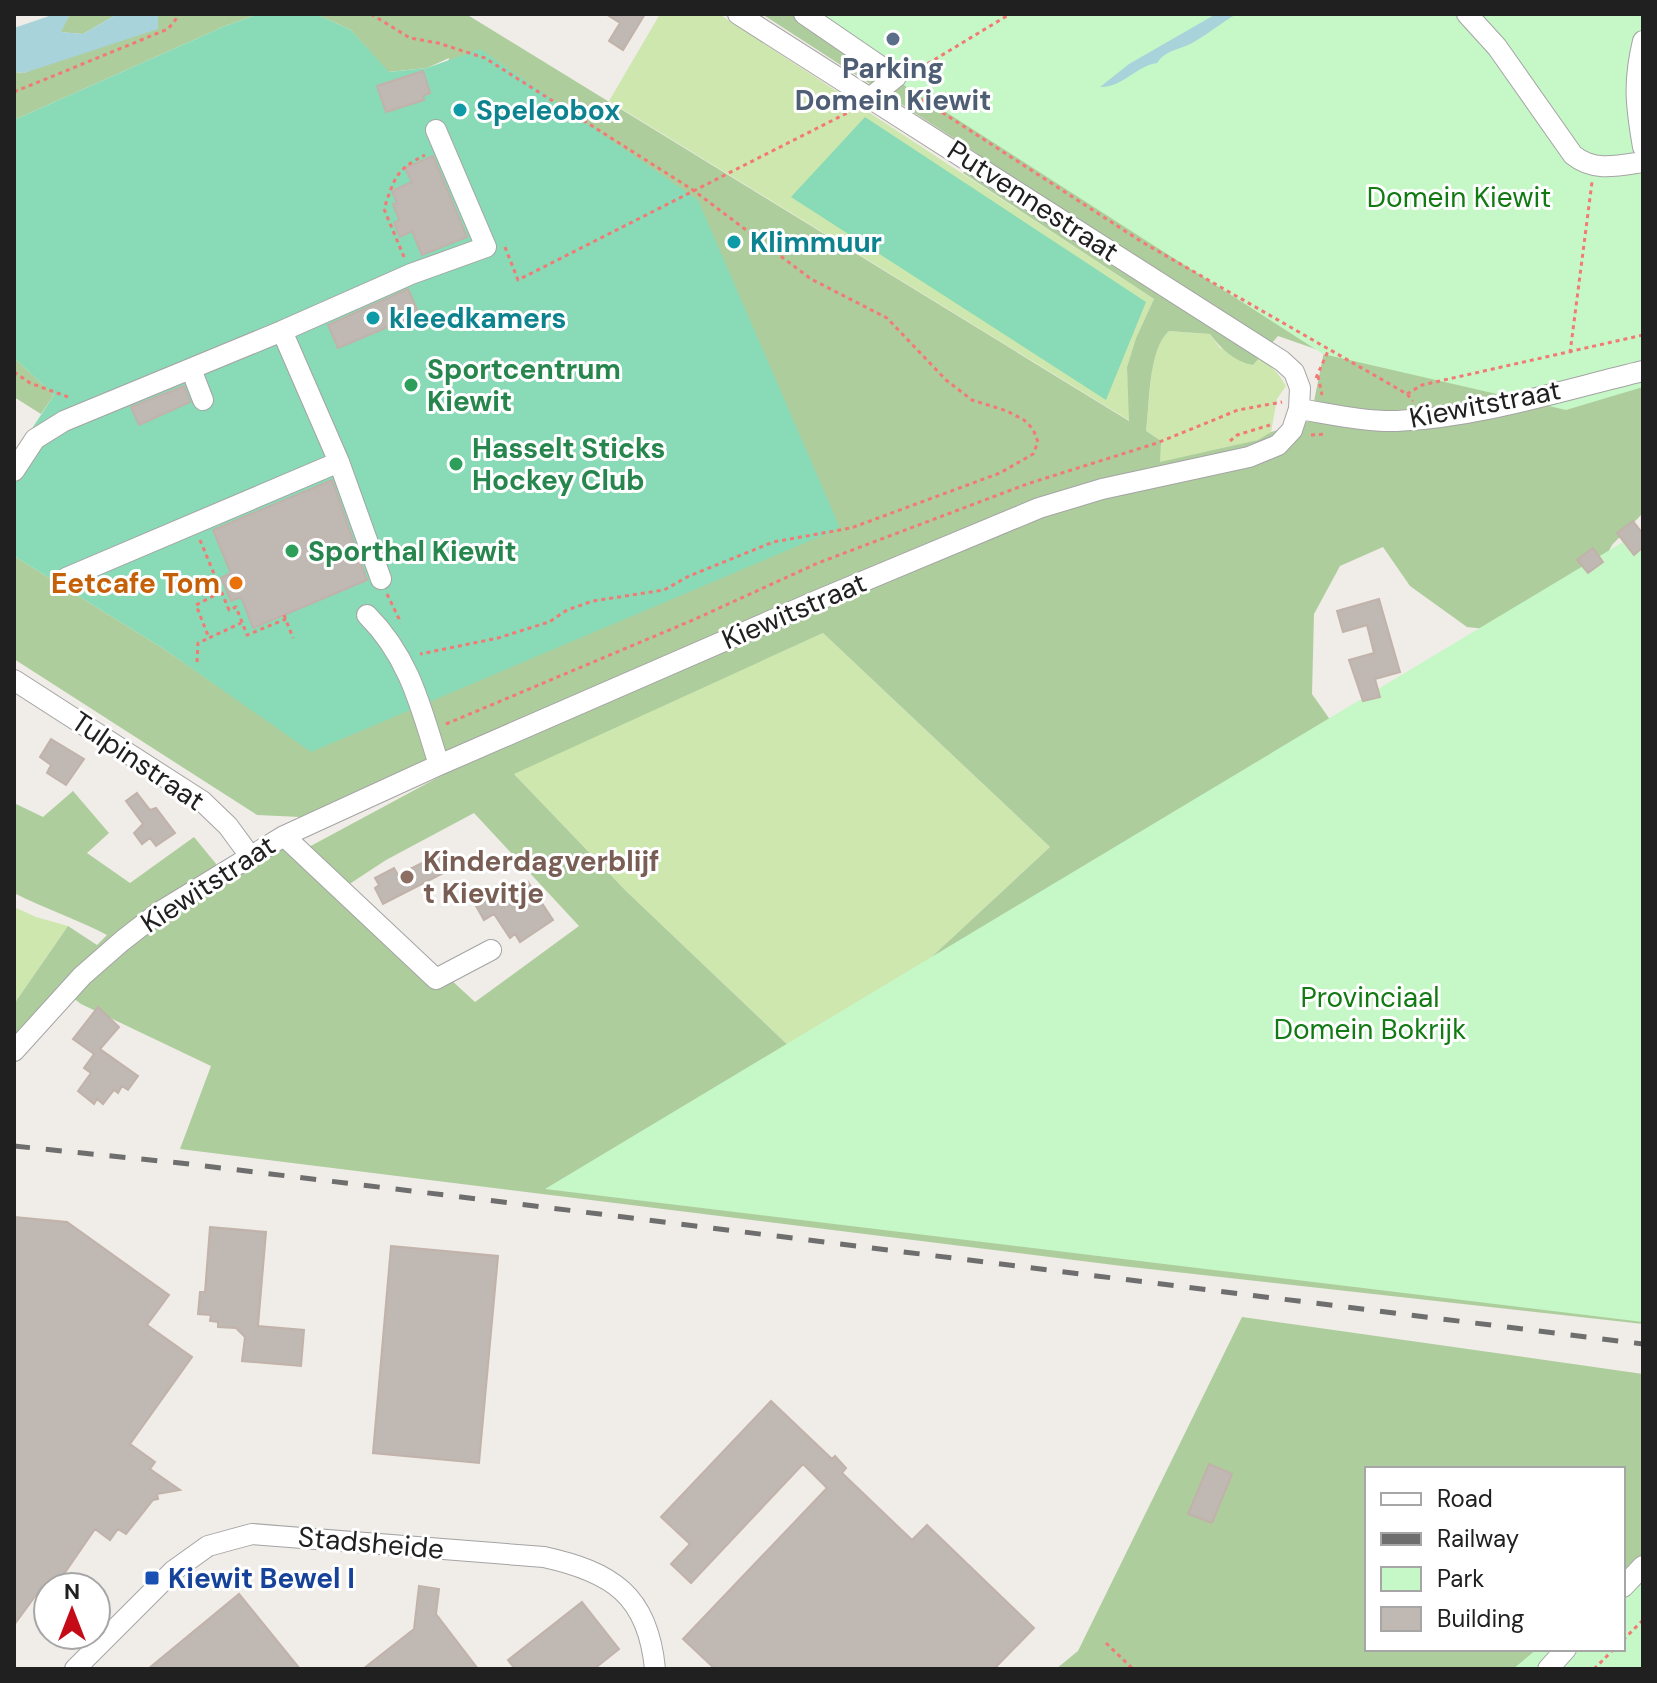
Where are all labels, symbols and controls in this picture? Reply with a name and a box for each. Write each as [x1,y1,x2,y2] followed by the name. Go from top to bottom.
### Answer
[884,30,902,48] marker: Parking Domein Kiewit
[795,50,991,119] place label: Parking Domein Kiewit
[476,92,620,129] place label: Speleobox
[451,101,469,119] marker: Speleobox
[940,132,1126,270] street label: Putvennestraat
[1367,179,1551,216] park label: Domein Kiewit
[750,224,882,261] place label: Klimmuur
[725,233,743,251] marker: Klimmuur
[389,300,566,337] place label: kleedkamers
[364,309,382,327] marker: kleedkamers
[427,351,621,420] place label: Sportcentrum Kiewit
[1406,371,1564,437] street label: Kiewitstraat
[402,376,420,394] marker: Sportcentrum Kiewit
[472,430,665,499] place label: Hasselt Sticks Hockey Club
[447,455,465,473] marker: Hasselt Sticks Hockey Club
[308,533,517,570] place label: Sporthal Kiewit
[283,542,301,560] marker: Sporthal Kiewit
[716,564,872,658] street label: Kiewitstraat
[51,565,220,602] place label: Eetcafe Tom
[227,574,245,592] marker: Eetcafe Tom
[64,703,212,819] street label: Tulpinstraat
[134,827,282,941] street label: Kiewitstraat
[423,843,660,912] place label: Kinderdagverblijf t Kievitje
[398,868,416,886] marker: Kinderdagverblijf t Kievitje
[1274,979,1466,1048] park label: Provinciaal Domein Bokrijk
[1365,1467,1625,1651] legend
[1437,1483,1493,1514] text: Road
[297,1518,445,1568] street label: Stadsheide
[1437,1523,1519,1554] text: Railway
[168,1560,355,1597] place label: Kiewit Bewel I
[1437,1563,1484,1594] text: Park
[143,1569,161,1587] marker: Kiewit Bewel I
[32,1571,112,1651] north arrow
[64,1577,80,1606] text: N
[1437,1603,1524,1634] text: Building

